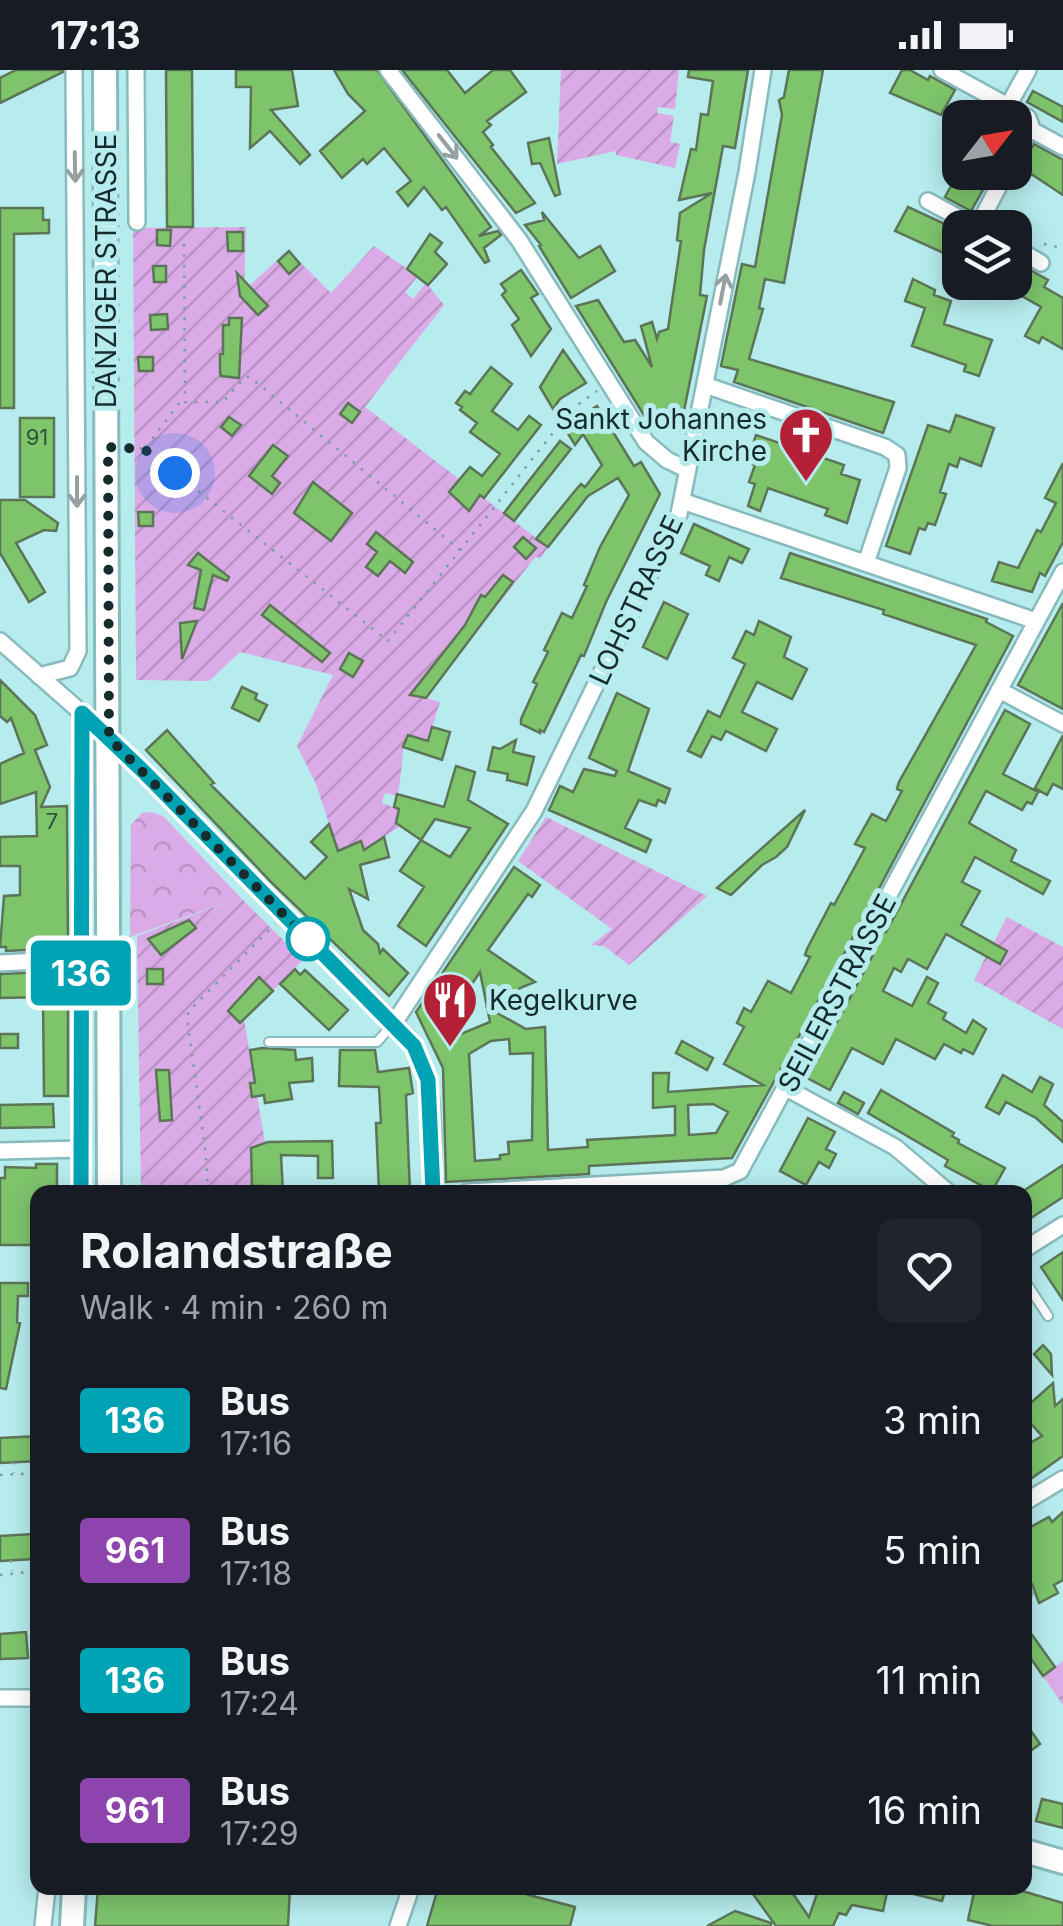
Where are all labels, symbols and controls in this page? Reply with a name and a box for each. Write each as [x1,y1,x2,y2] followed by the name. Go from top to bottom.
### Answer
[50,12,141,58] text: 17:13
[942,100,1032,190] north arrow
[942,100,1032,300] map controls
[437,133,459,159] one-way arrow
[89,134,123,408] street label: DANZIGER STRASSE
[66,150,84,183] one-way arrow
[942,210,1032,300] button: layers
[715,274,734,306] one-way arrow
[555,402,767,468] place label: Sankt Johannes Kirche
[776,405,836,484] church icon: Sankt Johannes Kirche
[26,424,48,450] house number: 91
[150,448,200,498] your location
[68,476,87,508] one-way arrow
[582,510,690,690] street label: LOHSTRASSE
[46,808,58,834] house number: 7
[771,888,903,1098] street label: SEILERSTRASSE
[287,918,329,960] unlabelled marker
[23,940,138,1006] line badge: 136
[51,952,111,994] text: 136
[420,970,480,1049] restaurant icon: Kegelkurve
[489,983,638,1017] place label: Kegelkurve
[877,1218,982,1323] button: heart
[80,1221,393,1280] text: Rolandstraße
[80,1288,389,1327] text: Walk · 4 min · 260 m
[220,1378,290,1424] text: Bus
[883,1397,982,1443] text: 3 min
[105,1399,165,1441] text: 136
[220,1424,292,1463] text: 17:16
[220,1508,290,1554] text: Bus
[883,1527,982,1573] text: 5 min
[105,1529,165,1571] text: 961
[220,1554,292,1593] text: 17:18
[220,1638,290,1684] text: Bus
[875,1657,982,1703] text: 11 min
[105,1659,165,1701] text: 136
[220,1684,299,1723] text: 17:24
[220,1768,290,1814] text: Bus
[867,1787,982,1833] text: 16 min
[105,1789,165,1831] text: 961
[220,1814,299,1853] text: 17:29

